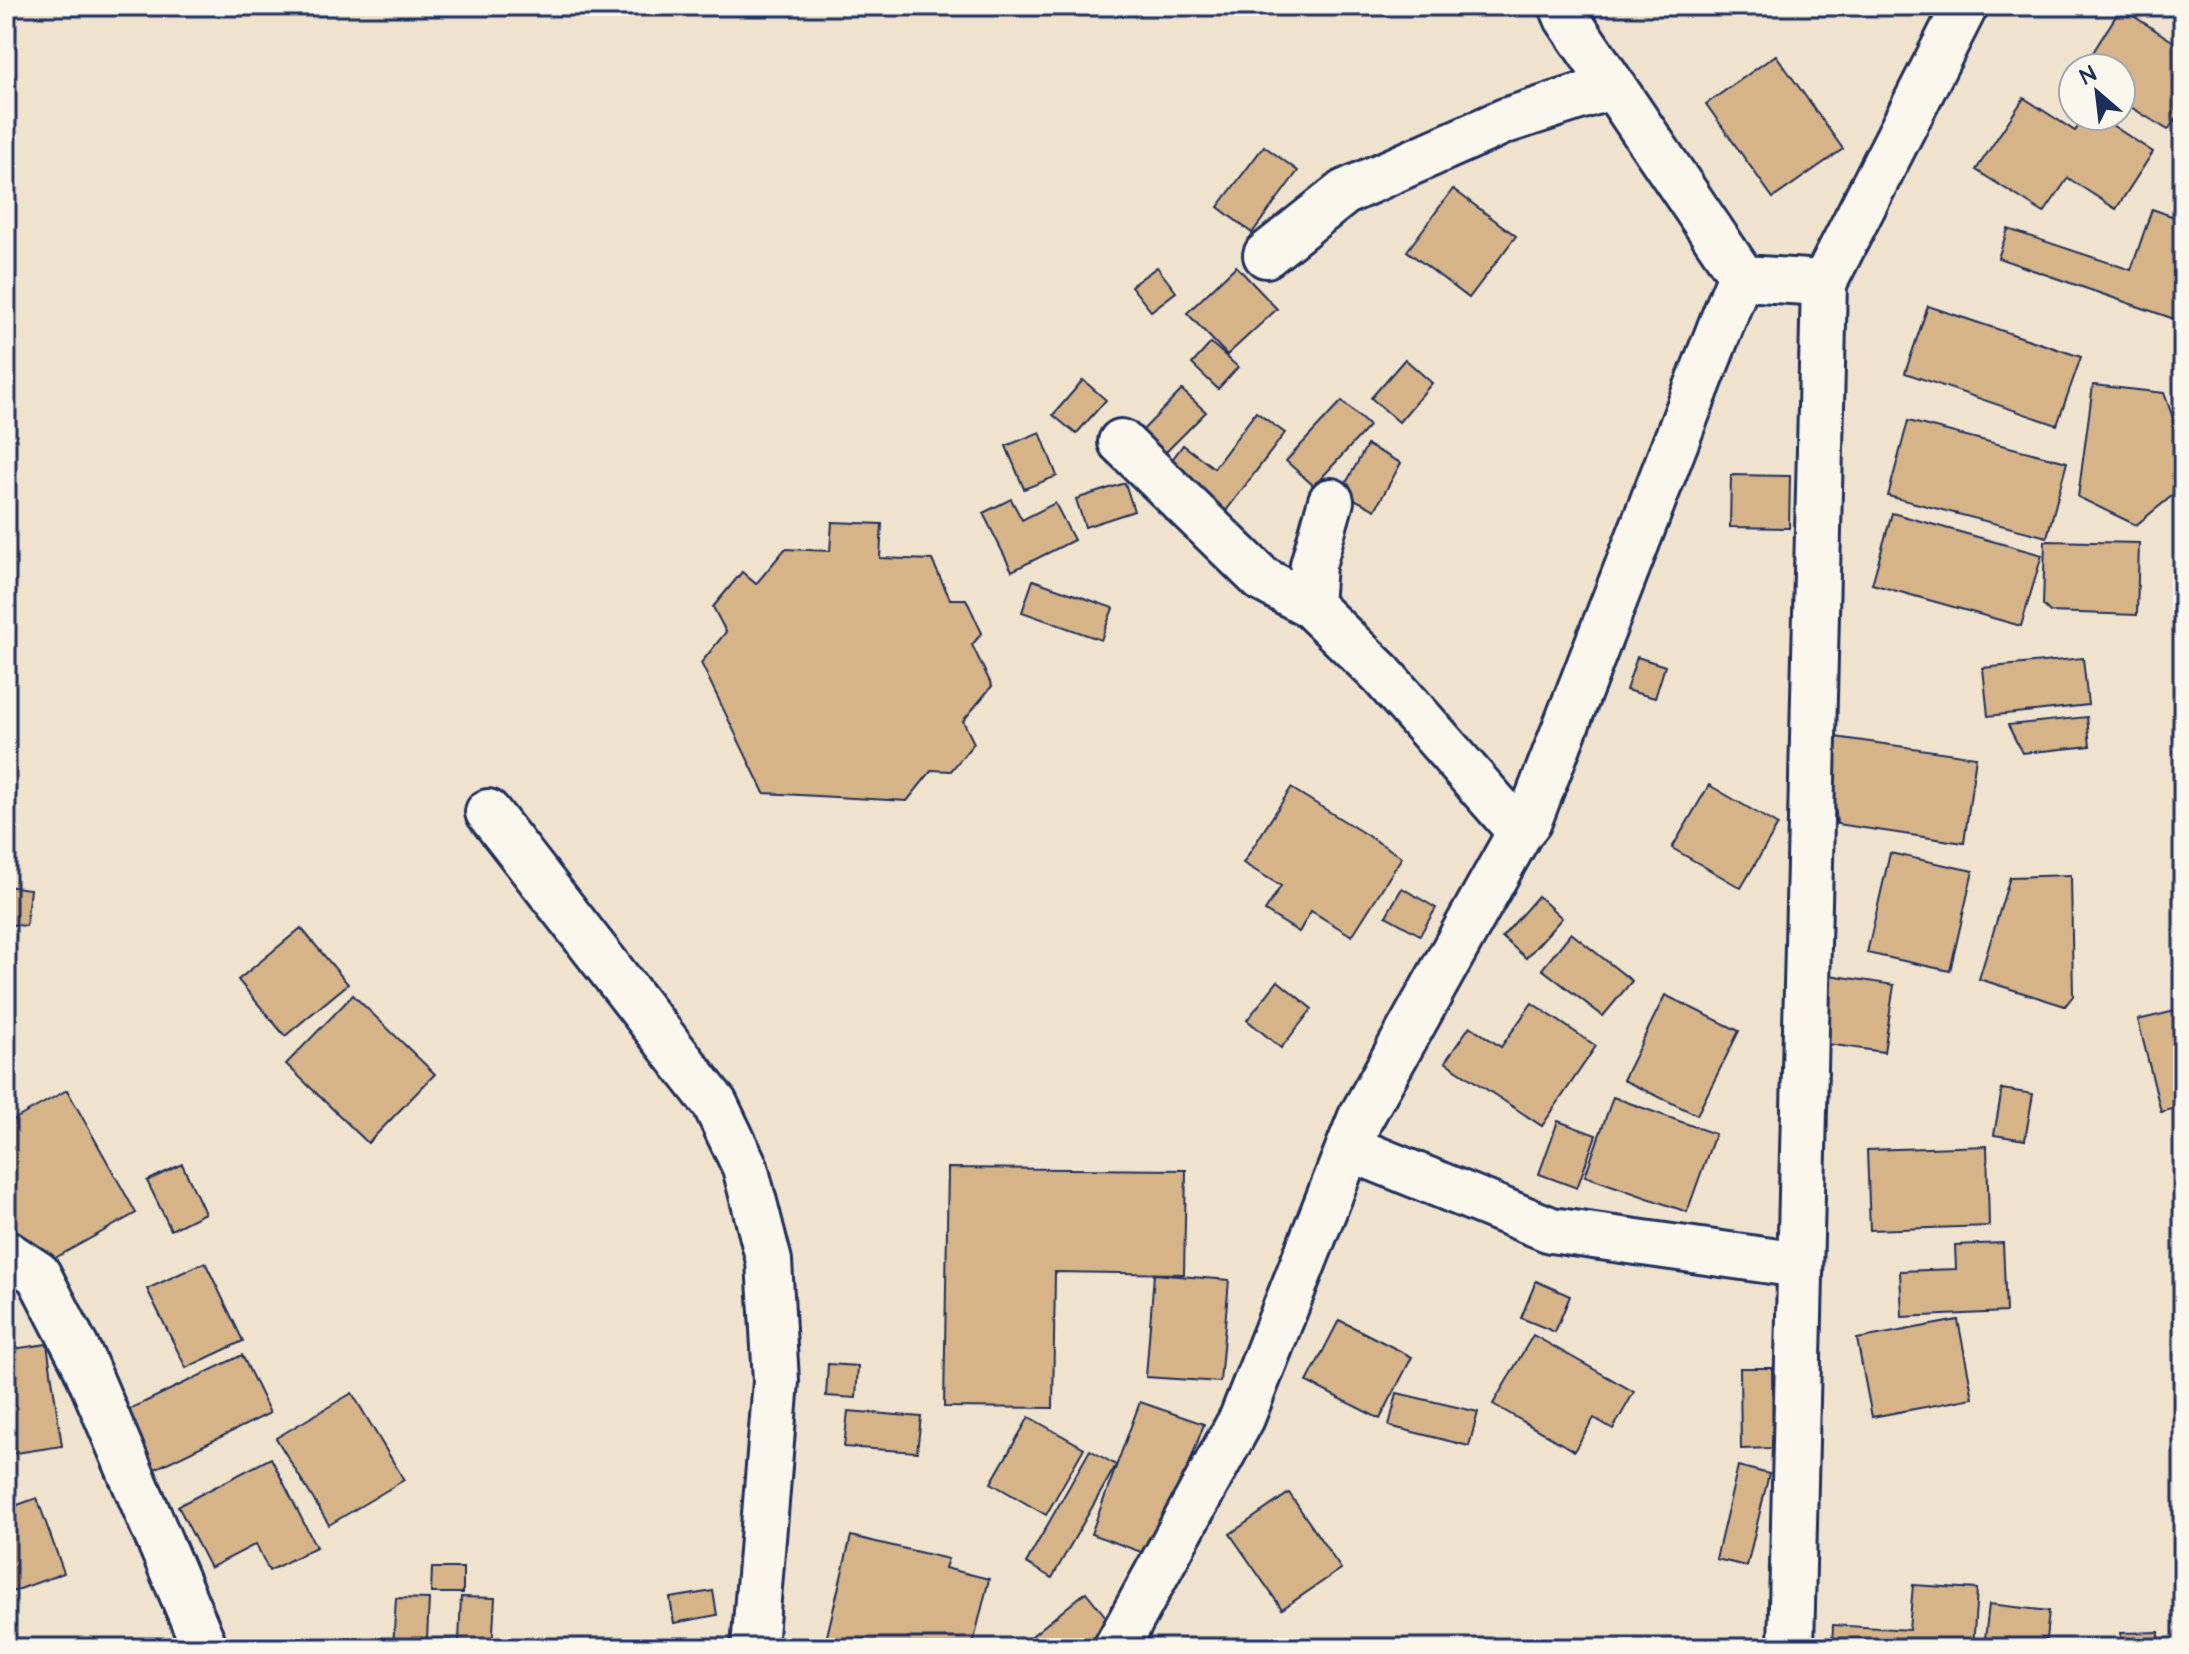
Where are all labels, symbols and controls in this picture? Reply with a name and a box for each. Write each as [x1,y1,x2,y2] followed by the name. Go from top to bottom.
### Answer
[2057,52,2137,132] north arrow
[2075,59,2102,93] text: N

